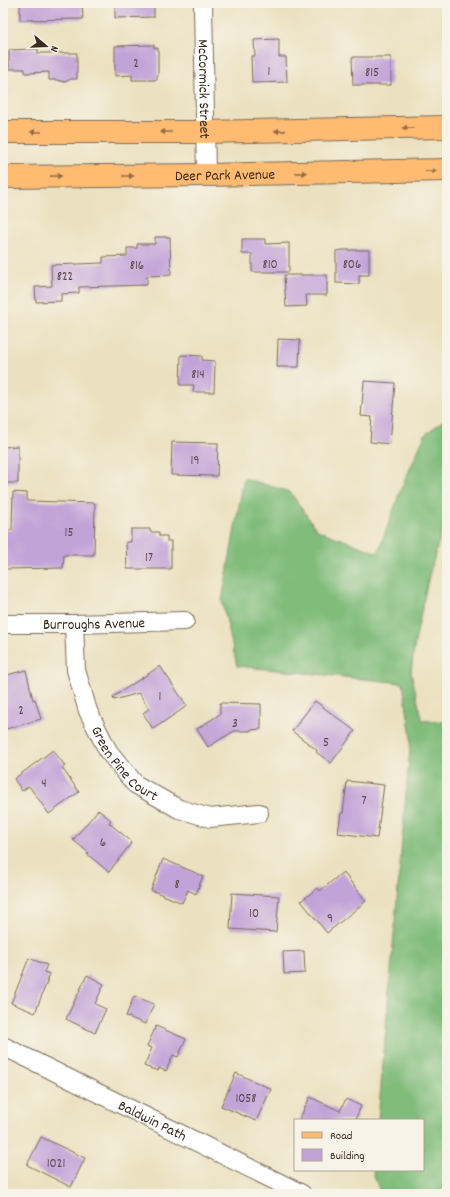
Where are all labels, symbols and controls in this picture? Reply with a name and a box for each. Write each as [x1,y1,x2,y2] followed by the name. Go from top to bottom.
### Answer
[26,26,66,66] north arrow
[191,39,214,140] street label: McCormick Street
[45,43,62,54] text: N
[133,55,139,74] house number: 2
[268,63,270,82] house number: 1
[365,64,379,83] house number: 815
[401,125,414,131] one-way arrow
[273,128,286,134] one-way arrow
[29,129,42,135] one-way arrow
[159,129,172,135] one-way arrow
[175,165,276,188] street label: Deer Park Avenue
[425,167,437,174] one-way arrow
[295,170,308,176] one-way arrow
[50,173,63,179] one-way arrow
[122,173,135,179] one-way arrow
[262,256,278,275] house number: 810
[343,256,361,275] house number: 806
[130,257,144,276] house number: 816
[57,268,73,287] house number: 822
[191,366,205,385] house number: 814
[191,452,199,471] house number: 19
[65,524,73,543] house number: 15
[145,549,153,568] house number: 17
[43,613,146,637] street label: Burroughs Avenue
[159,688,161,707] house number: 1
[18,702,24,721] house number: 2
[232,715,238,734] house number: 3
[84,723,162,808] street label: Green Pine Court
[323,734,329,753] house number: 5
[41,775,47,794] house number: 4
[362,792,367,811] house number: 7
[100,834,106,853] house number: 6
[174,876,180,895] house number: 8
[249,905,259,924] house number: 10
[327,910,333,929] house number: 9
[235,1090,257,1109] house number: 1058
[114,1096,190,1148] street label: Baldwin Path
[294,1119,424,1171] legend
[330,1128,352,1145] text: Road
[330,1148,365,1165] text: Building
[47,1155,65,1174] house number: 1021

